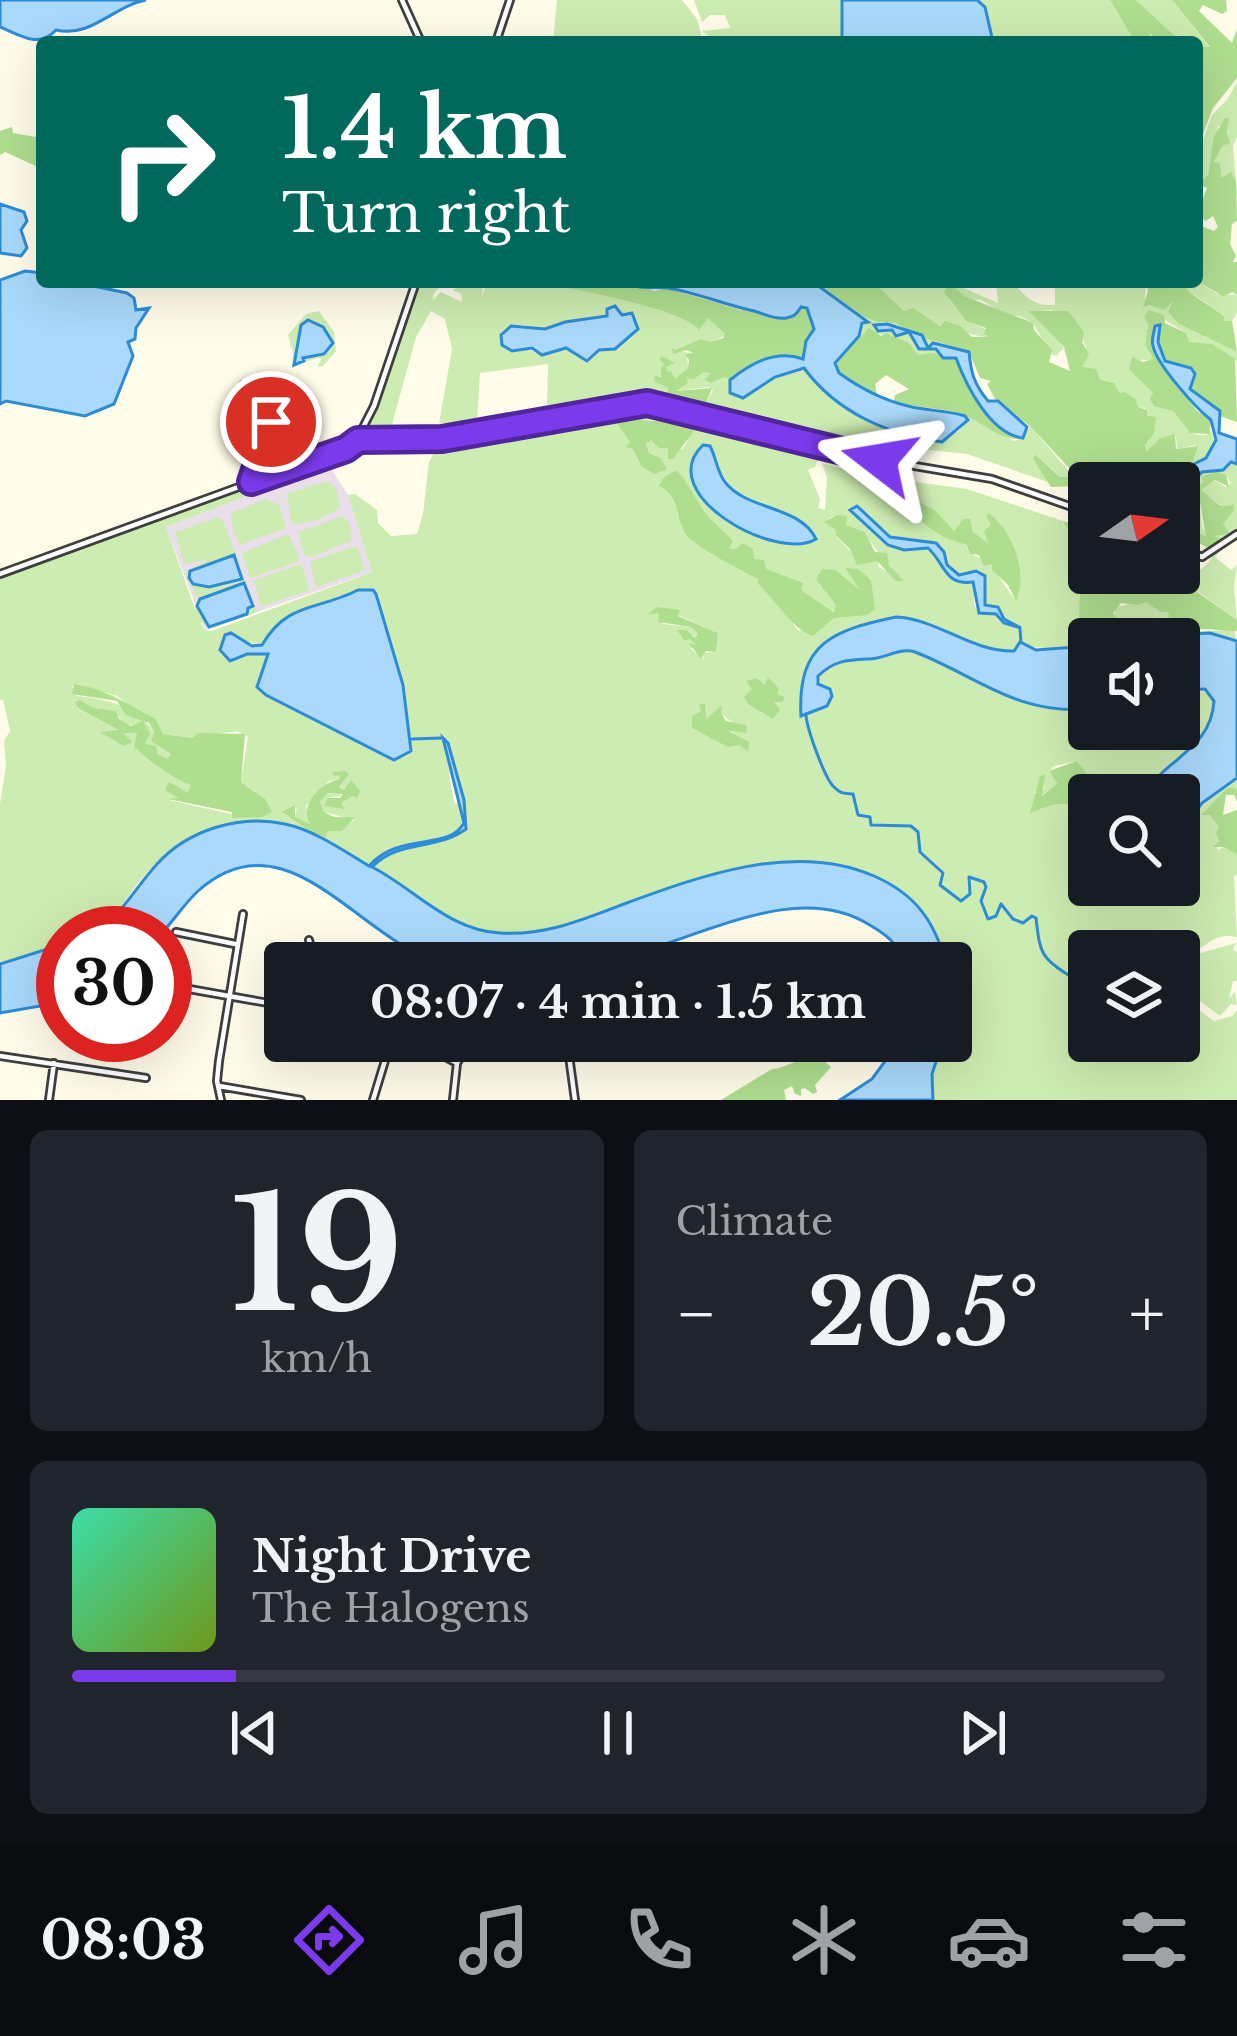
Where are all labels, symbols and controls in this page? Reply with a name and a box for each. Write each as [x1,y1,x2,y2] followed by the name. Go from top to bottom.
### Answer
[282,77,567,181] text: 1.4 km
[84,84,240,240] icon: right
[282,180,571,247] text: Turn right
[220,371,322,473] pin
[238,389,304,455] icon: arrive
[816,397,942,523] position arrow
[1068,462,1200,594] north arrow
[1068,462,1200,1062] map controls
[1068,618,1200,750] button: sound
[1068,774,1200,906] button: search
[36,906,192,1062] speed limit sign: 30
[1068,930,1200,1062] button: layers
[370,974,866,1030] text: 08:07 · 4 min · 1.5 km
[230,1159,403,1352] text: 19
[676,1197,833,1246] text: Climate
[807,1258,1039,1369] text: 20.5°
[676,1273,717,1355] text: −
[1129,1273,1165,1355] text: +
[261,1334,372,1383] text: km/h
[252,1528,532,1584] text: Night Drive
[252,1584,530,1633] text: The Halogens
[221,1700,287,1766] icon: previous
[585,1700,651,1766] icon: pause
[950,1700,1016,1766] icon: next
[287,1898,371,1982] icon: directions
[452,1898,536,1982] icon: music
[617,1898,701,1982] icon: phone
[782,1898,866,1982] icon: climate
[947,1898,1031,1982] icon: car
[1112,1898,1196,1982] icon: filters
[41,1907,206,1974] text: 08:03

